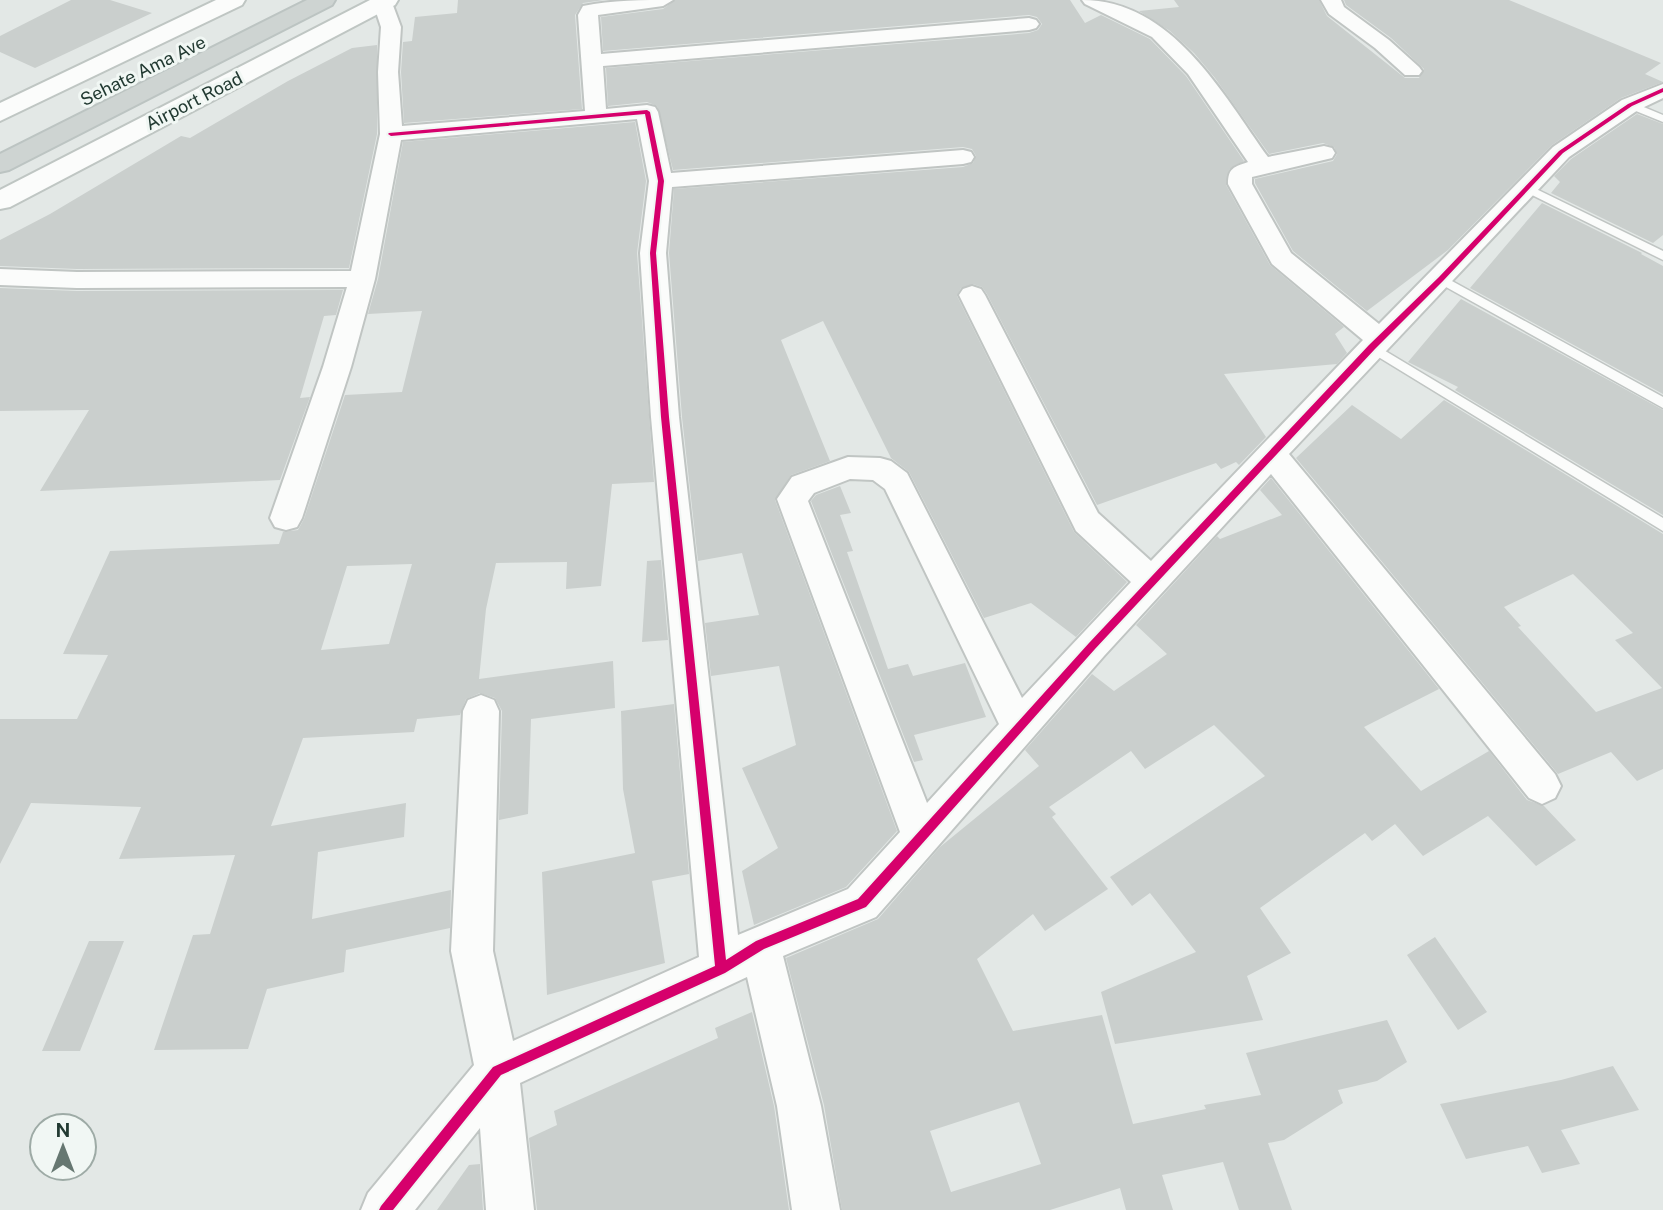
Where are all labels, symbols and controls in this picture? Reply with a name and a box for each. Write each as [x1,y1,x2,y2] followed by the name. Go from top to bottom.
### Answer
[77,31,209,110] street label: Sehate Ama Ave
[142,67,246,134] street label: Airport Road
[28,1112,98,1182] north arrow
[56,1119,70,1141] text: N

